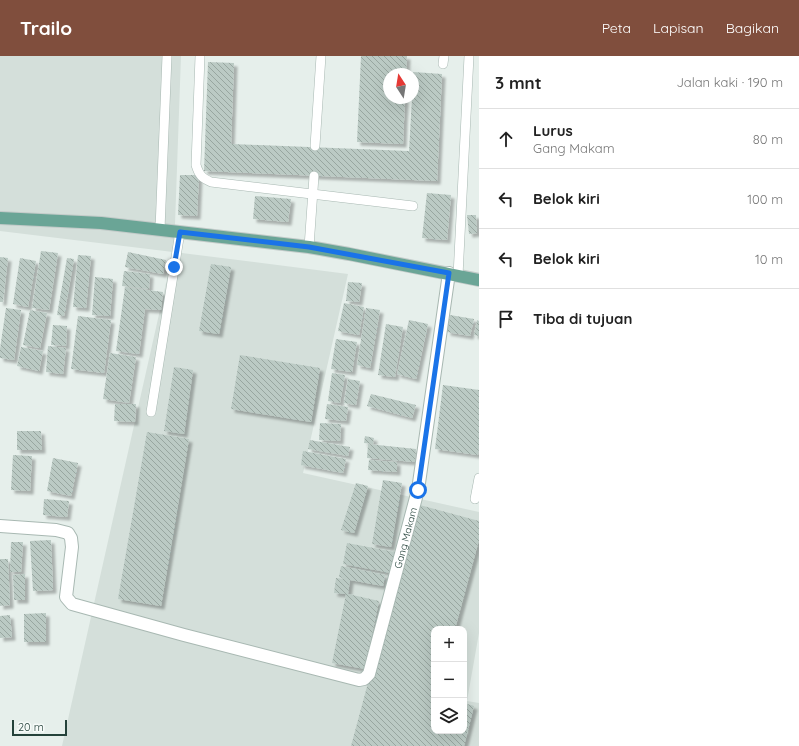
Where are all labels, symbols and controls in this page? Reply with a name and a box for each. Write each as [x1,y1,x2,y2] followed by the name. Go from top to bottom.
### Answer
[20,16,72,40] text: Trailo
[602,19,631,37] text: Peta
[653,19,704,37] text: Lapisan
[726,19,779,37] text: Bagikan
[383,68,419,104] north arrow
[495,72,542,93] text: 3 mnt
[676,74,783,90] text: Jalan kaki · 190 m
[533,121,573,140] text: Lurus
[495,128,517,150] icon: ahead
[753,131,783,147] text: 80 m
[533,140,615,156] text: Gang Makam
[495,188,517,210] icon: left
[533,189,600,208] text: Belok kiri
[747,191,783,207] text: 100 m
[495,248,517,270] icon: left
[533,249,600,268] text: Belok kiri
[755,251,783,267] text: 10 m
[165,258,183,276] route end
[495,308,517,330] icon: arrive
[533,309,632,328] text: Tiba di tujuan
[409,481,427,499] route start
[391,506,420,570] street label: Gang Makam
[431,626,467,734] map controls
[431,626,467,662] button: +
[431,662,467,698] button: −
[431,698,467,734] button: layers
[12,718,67,737] scale bar
[18,720,44,734] text: 20 m

